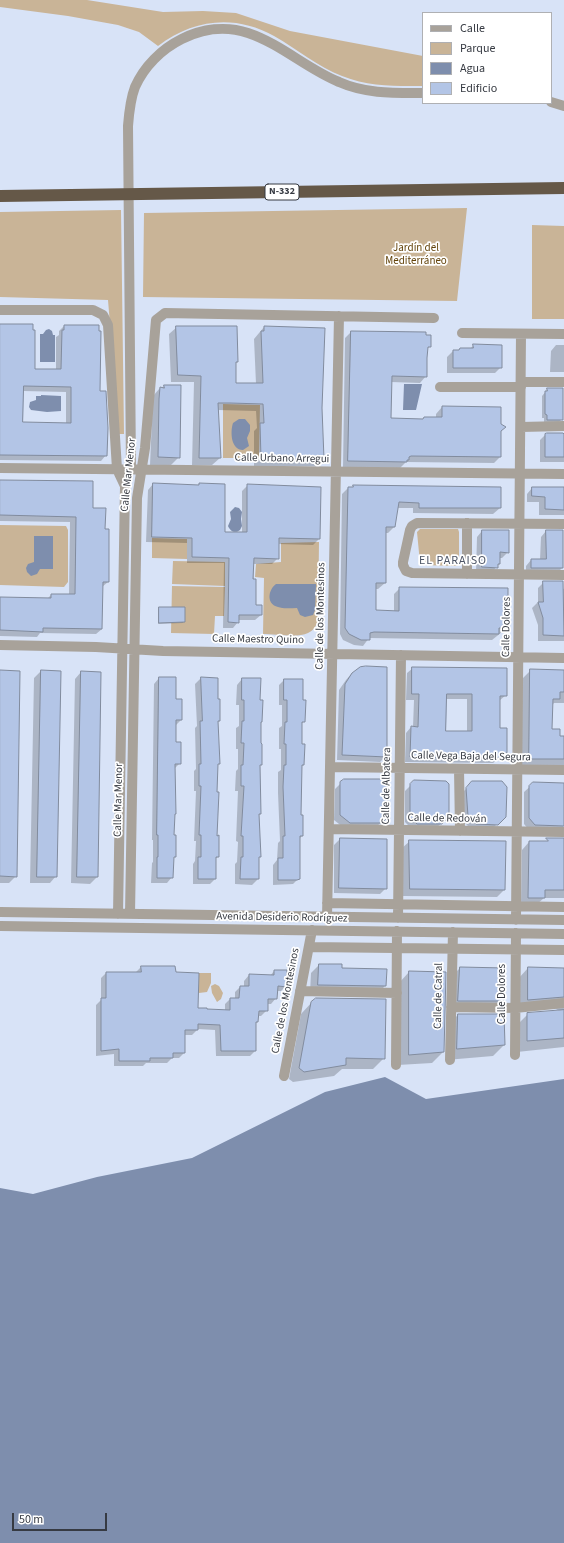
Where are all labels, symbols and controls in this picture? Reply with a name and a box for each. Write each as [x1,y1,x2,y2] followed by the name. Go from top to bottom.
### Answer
[422,12,552,104] legend
[460,20,485,37] text: Calle
[460,40,496,57] text: Parque
[460,60,485,77] text: Agua
[460,80,497,97] text: Edificio
[265,184,299,200] road number: N-332
[385,242,447,268] park label: Jardín del Mediterráneo
[119,438,139,512] street label: Calle Mar Menor
[235,452,329,466] street label: Calle Urbano Arregui
[419,554,487,568] district label: EL PARAISO
[313,562,329,670] street label: Calle de los Montesinos
[500,597,514,657] street label: Calle Dolores
[212,633,304,647] street label: Calle Maestro Quino
[380,747,394,825] street label: Calle de Albatera
[411,749,531,765] street label: Calle Vega Baja del Segura
[112,763,126,837] street label: Calle Mar Menor
[407,812,487,826] street label: Calle de Redován
[216,910,348,926] street label: Avenida Desiderio Rodríguez
[269,947,303,1055] street label: Calle de los Montesinos
[432,963,446,1029] street label: Calle de Catral
[496,964,510,1024] street label: Calle Dolores
[14,1505,109,1531] scale bar
[19,1511,43,1528] text: 50 m

